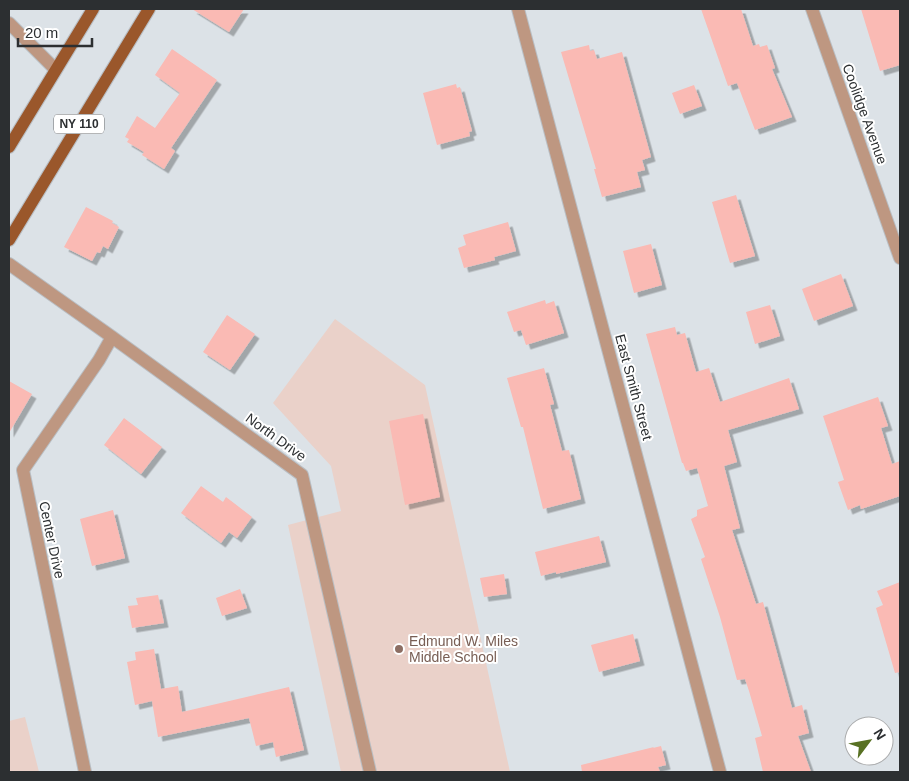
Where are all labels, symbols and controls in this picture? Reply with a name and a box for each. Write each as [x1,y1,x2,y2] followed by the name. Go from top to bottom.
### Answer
[18,15,91,47] scale bar
[25,24,58,41] text: 20 m
[839,62,891,167] street label: Coolidge Avenue
[54,115,104,134] road number: NY 110
[612,332,656,442] street label: East Smith Street
[243,410,310,464] street label: North Drive
[36,500,68,580] street label: Center Drive
[409,633,518,665] place label: Edmund W. Miles Middle School
[393,643,405,655] marker: Edmund W. Miles Middle School
[844,716,894,766] north arrow
[871,726,889,743] text: N

